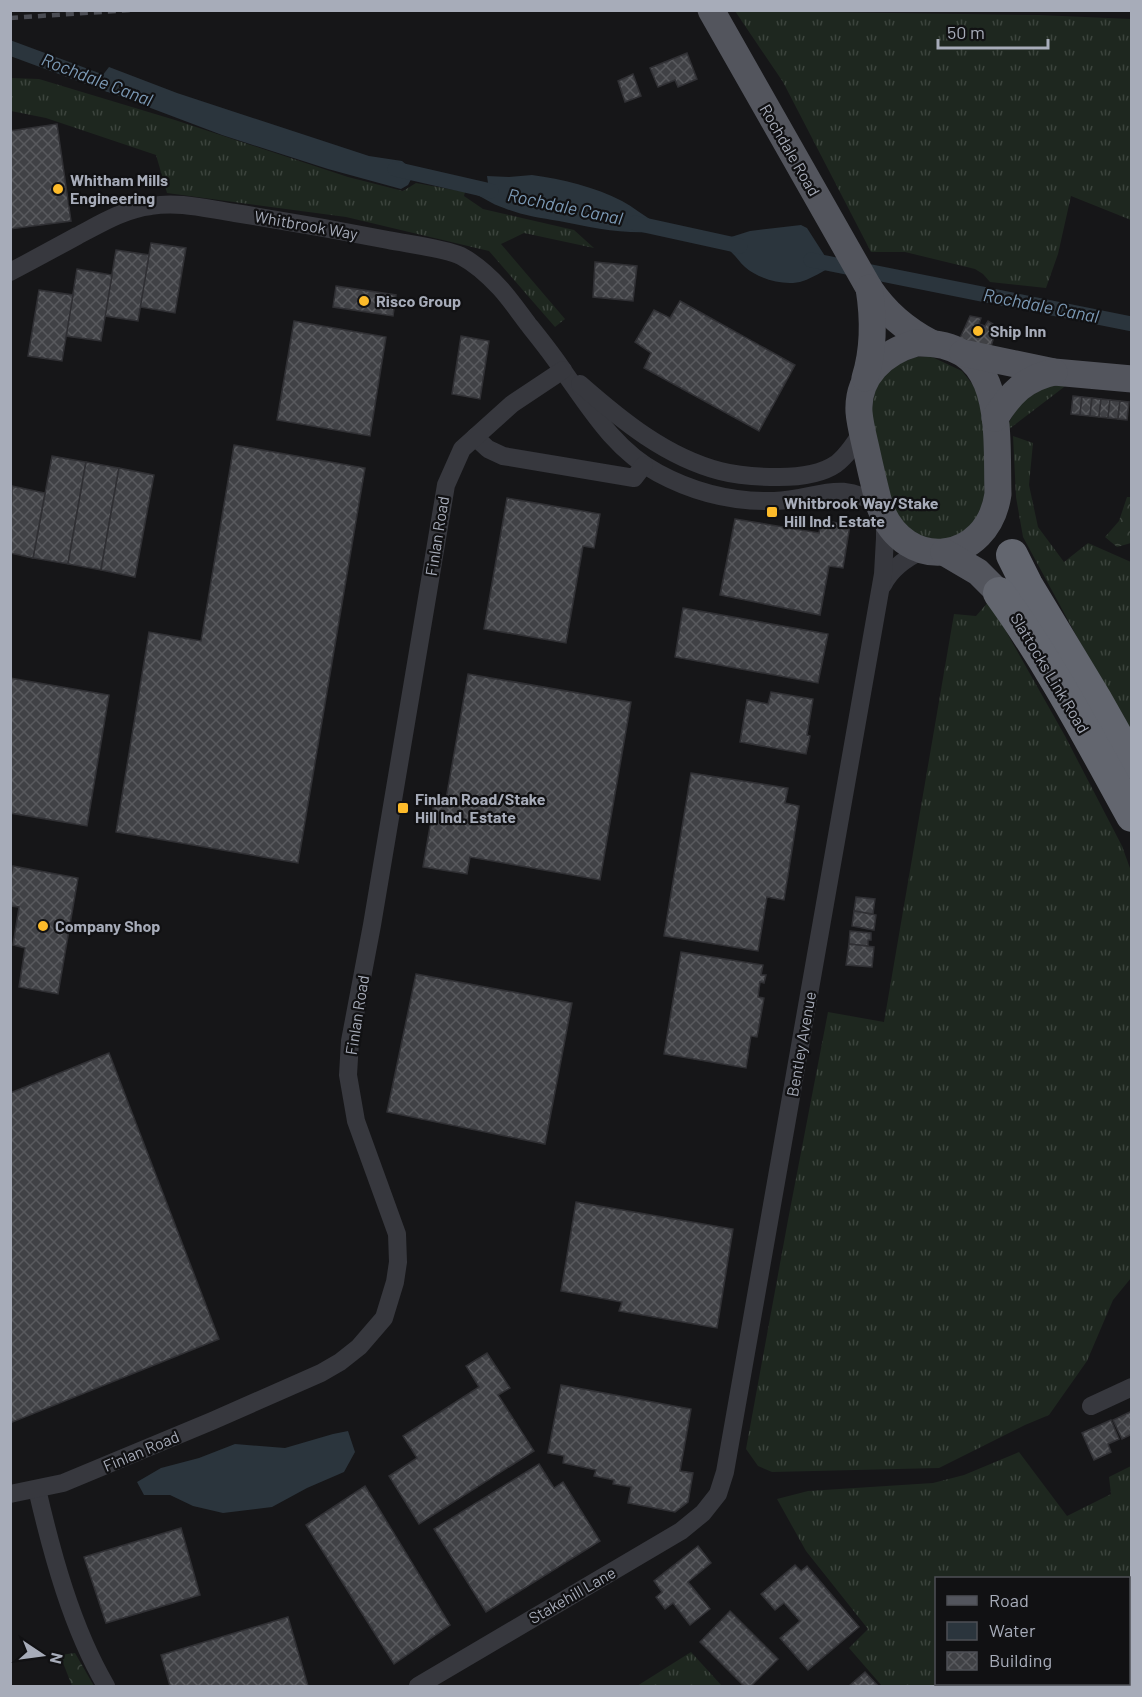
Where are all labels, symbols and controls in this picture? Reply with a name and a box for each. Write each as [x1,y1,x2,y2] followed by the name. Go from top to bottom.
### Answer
[938,12,1048,50] scale bar
[947,21,985,43] text: 50 m
[39,48,156,110] water label: Rochdale Canal
[756,100,824,199] street label: Rochdale Road
[70,170,168,207] place label: Whitham Mills Engineering
[51,182,65,196] marker: Whitham Mills Engineering
[506,183,625,229] water label: Rochdale Canal
[253,206,360,243] street label: Whitbrook Way
[982,283,1101,327] water label: Rochdale Canal
[376,291,461,310] place label: Risco Group
[357,294,371,308] marker: Risco Group
[990,321,1046,340] place label: Ship Inn
[971,324,985,338] marker: Ship Inn
[784,493,939,530] place label: Whitbrook Way/Stake Hill Ind. Estate
[421,495,452,577] street label: Finlan Road
[765,505,779,519] marker: Whitbrook Way/Stake Hill Ind. Estate
[1007,609,1094,736] street label: Slattocks Link Road
[415,789,546,826] place label: Finlan Road/Stake Hill Ind. Estate
[396,801,410,815] marker: Finlan Road/Stake Hill Ind. Estate
[55,916,160,935] place label: Company Shop
[36,919,50,933] marker: Company Shop
[341,974,372,1056] street label: Finlan Road
[782,990,819,1098] street label: Bentley Avenue
[100,1426,182,1475] street label: Finlan Road
[525,1562,619,1627] street label: Stakehill Lane
[935,1577,1130,1685] legend
[989,1589,1029,1611] text: Road
[989,1619,1036,1641] text: Water
[12,1625,72,1685] north arrow
[989,1649,1052,1671] text: Building
[47,1651,68,1666] text: N

